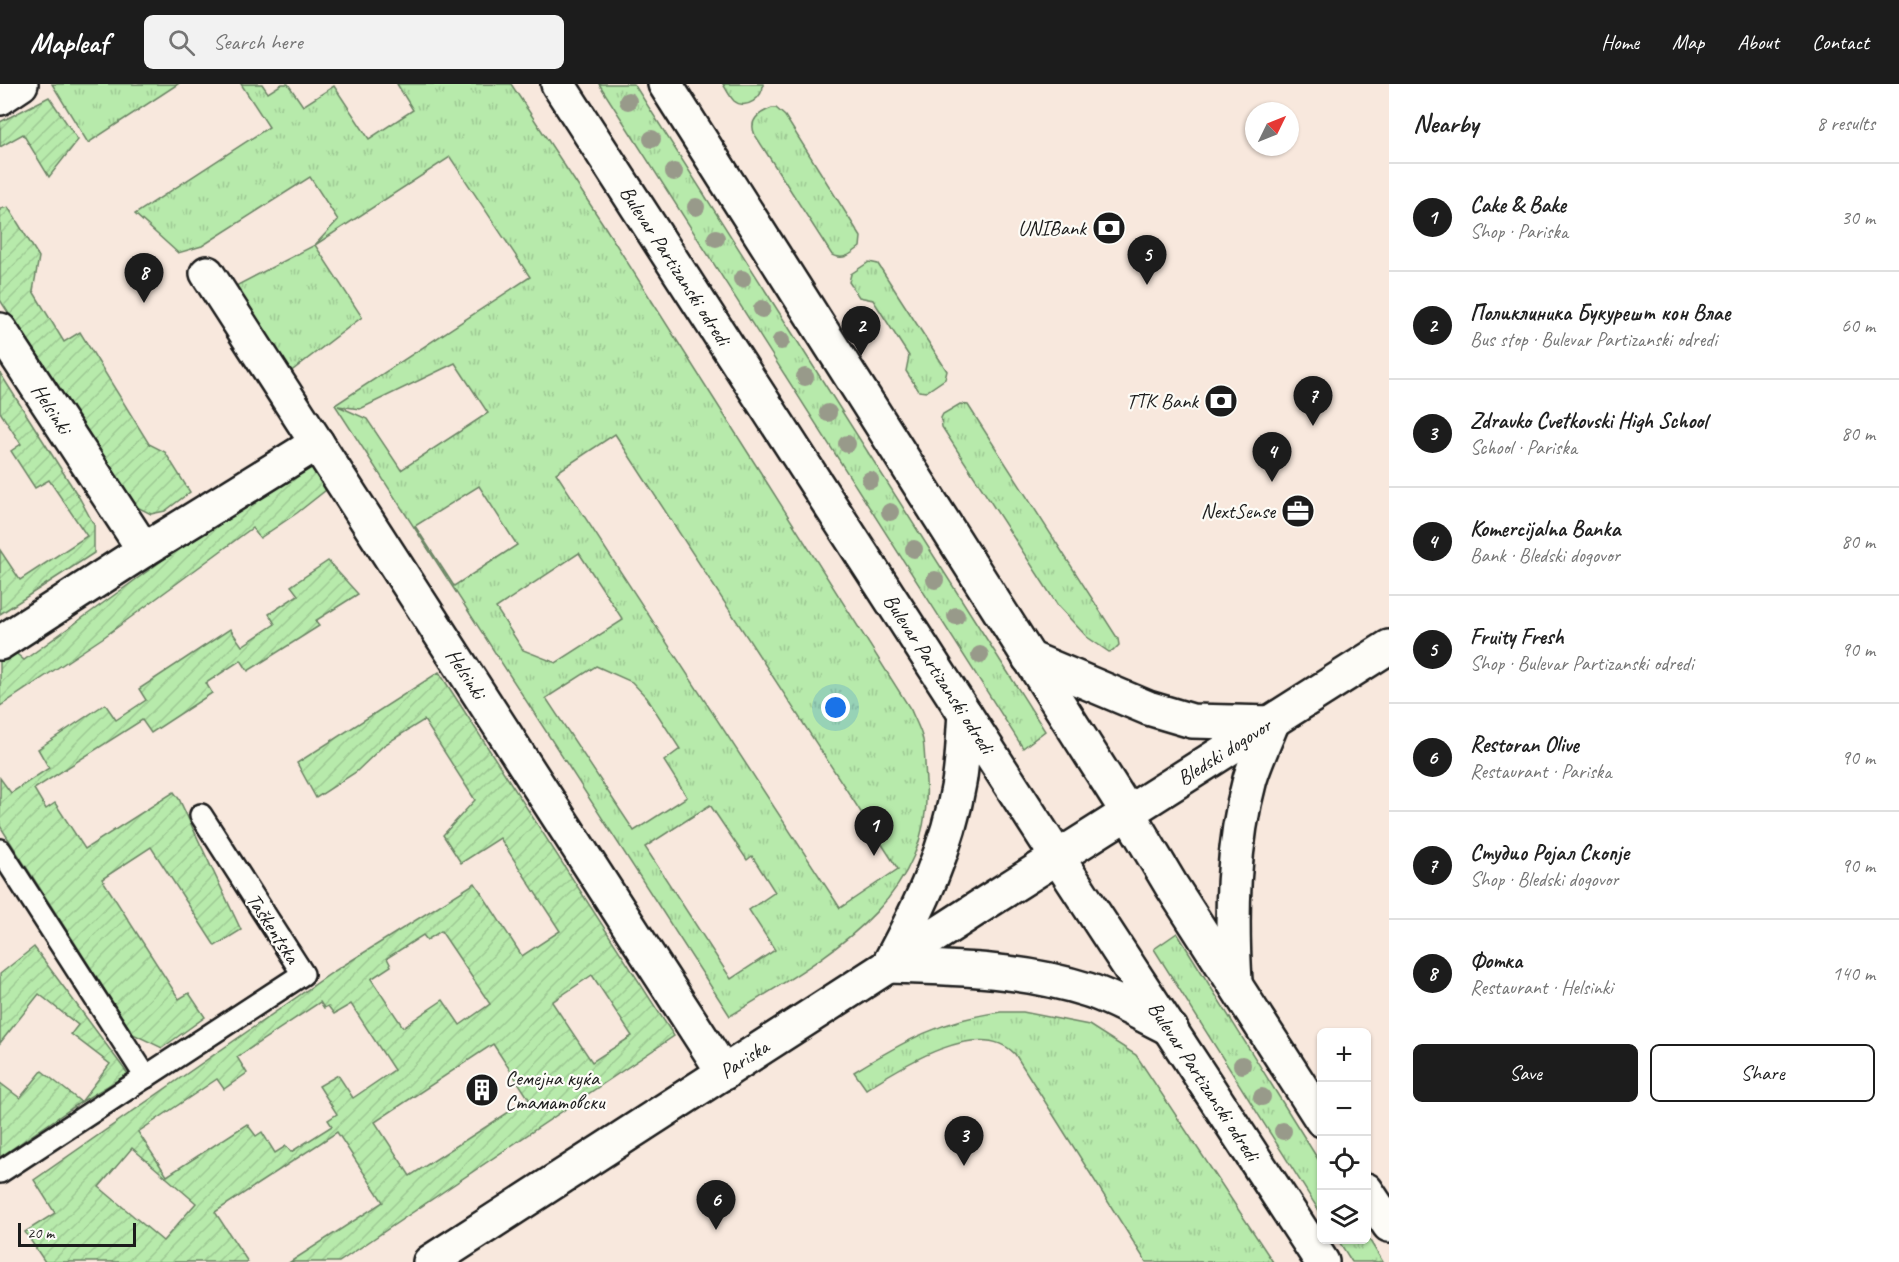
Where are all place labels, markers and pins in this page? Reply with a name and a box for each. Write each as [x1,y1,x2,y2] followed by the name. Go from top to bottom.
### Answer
[1091,210,1127,246] bank icon: UNIBank
[1018,215,1087,241] place label: UNIBank
[1128,236,1166,285] pin: 5
[124,254,164,303] pin: 8
[842,306,880,356] pin: 2
[1294,376,1332,426] pin: 7
[1203,383,1239,419] bank icon: TTK Bank
[1126,388,1199,414] place label: TTK Bank
[1252,432,1292,482] pin: 4
[1280,493,1316,529] office icon: NextSense
[1201,498,1276,524] place label: NextSense
[854,806,894,856] pin: 1
[505,1065,606,1115] place label: Семејна куќа Стаматовски
[464,1072,500,1108] building icon: Семејна куќа Стаматовски
[944,1116,984,1166] pin: 3
[696,1180,736,1230] pin: 6

